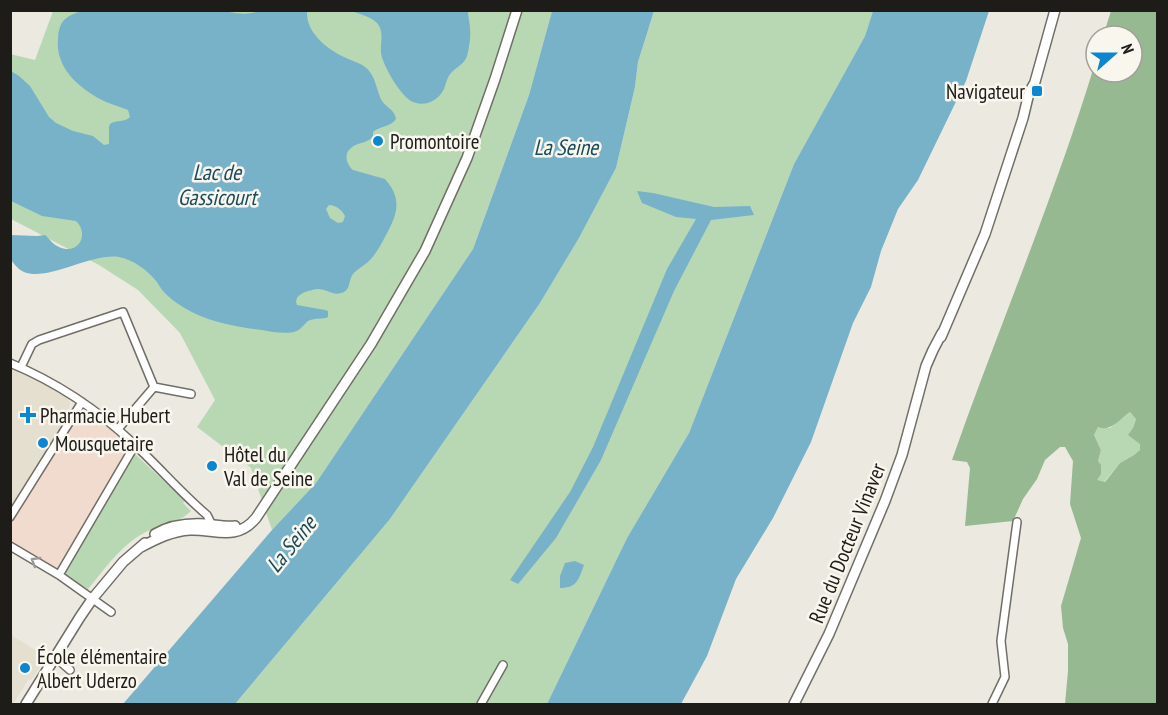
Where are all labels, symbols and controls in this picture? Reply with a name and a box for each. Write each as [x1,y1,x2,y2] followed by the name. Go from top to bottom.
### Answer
[1084,24,1144,84] north arrow
[1117,41,1139,56] text: N
[946,78,1025,105] place label: Navigateur
[1030,84,1044,98] marker: Navigateur
[390,128,479,155] place label: Promontoire
[534,133,600,161] water label: La Seine
[371,134,385,148] marker: Promontoire
[178,158,259,211] water label: Lac de Gassicourt
[40,402,171,429] place label: Pharmacie Hubert
[21,408,35,422] marker: Pharmacie Hubert
[55,430,154,457] place label: Mousquetaire
[36,436,50,450] marker: Mousquetaire
[223,441,313,492] place label: Hôtel du Val de Seine
[205,459,219,473] marker: Hôtel du Val de Seine
[803,459,891,627] street label: Rue du Docteur Vinaver
[260,509,323,578] water label: La Seine
[31,556,41,568] one-way arrow
[37,643,167,694] place label: École élémentaire Albert Uderzo
[18,661,32,675] marker: École élémentaire Albert Uderzo

